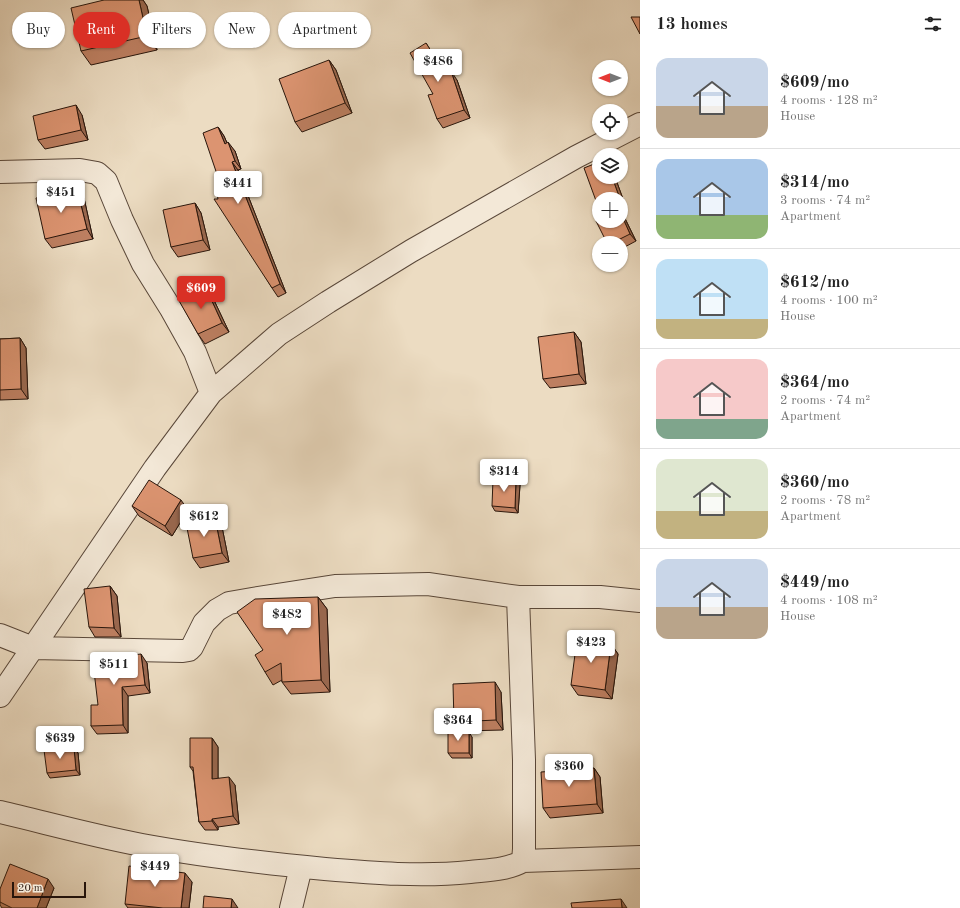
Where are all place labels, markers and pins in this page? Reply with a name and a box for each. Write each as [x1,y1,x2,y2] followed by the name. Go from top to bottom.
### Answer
[414,49,462,83] pin: $486
[214,171,262,205] pin: $441
[37,180,85,214] pin: $451
[177,276,225,310] pin: $609
[480,459,528,493] pin: $314
[180,504,228,538] pin: $612
[263,602,311,636] pin: $482
[567,630,615,664] pin: $423
[90,652,138,686] pin: $511
[434,708,482,742] pin: $364
[36,726,84,760] pin: $639
[545,754,593,788] pin: $360
[131,854,179,888] pin: $449

